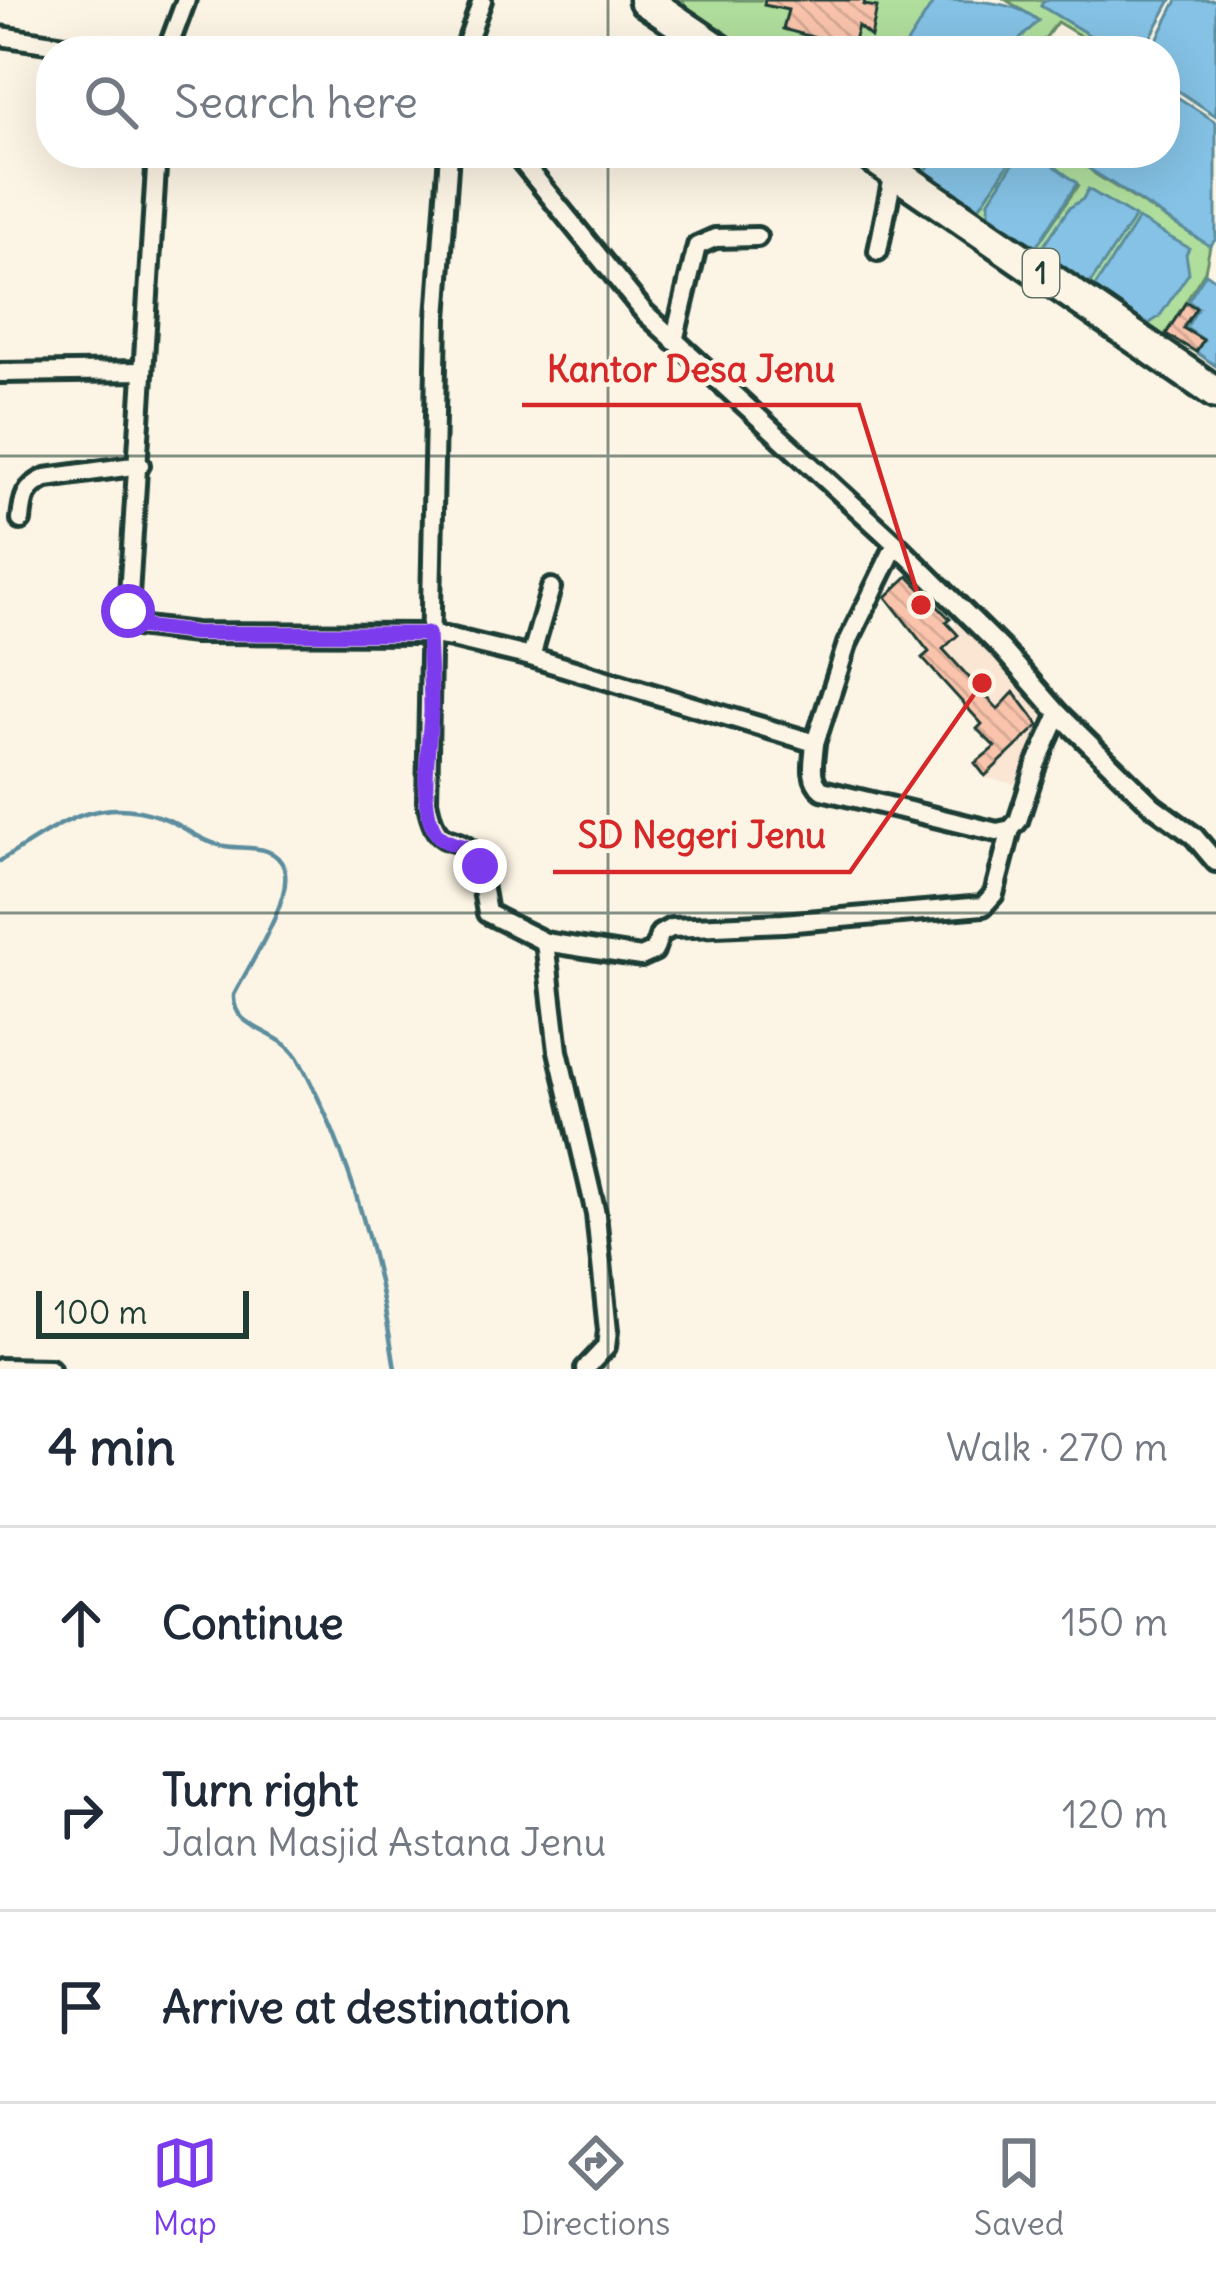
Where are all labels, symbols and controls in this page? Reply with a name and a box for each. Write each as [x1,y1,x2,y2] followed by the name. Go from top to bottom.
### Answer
[36,36,1180,168] search box
[78,69,144,135] icon: search
[174,74,418,130] text: Search here
[1023,249,1059,297] road number: 1
[522,333,859,405] callout: Kantor Desa Jenu
[547,347,835,392] text: Kantor Desa Jenu
[101,584,155,638] route start
[553,800,850,872] callout: SD Negeri Jenu
[578,813,826,858] text: SD Negeri Jenu
[453,839,507,893] route end
[36,1285,249,1338] scale bar
[54,1291,147,1333] text: 100 m
[48,1415,175,1479] text: 4 min
[946,1423,1168,1472] text: Walk · 270 m
[48,1590,114,1656] icon: ahead
[162,1595,344,1651] text: Continue
[1061,1598,1168,1647] text: 150 m
[162,1762,358,1818] text: Turn right
[48,1782,114,1848] icon: right
[1062,1790,1168,1839] text: 120 m
[162,1818,606,1867] text: Jalan Masjid Astana Jenu
[48,1974,114,2040] icon: arrive
[162,1979,571,2035] text: Arrive at destination
[152,2130,218,2244] tab: Map
[521,2130,670,2244] tab: Directions
[974,2130,1064,2244] tab: Saved

